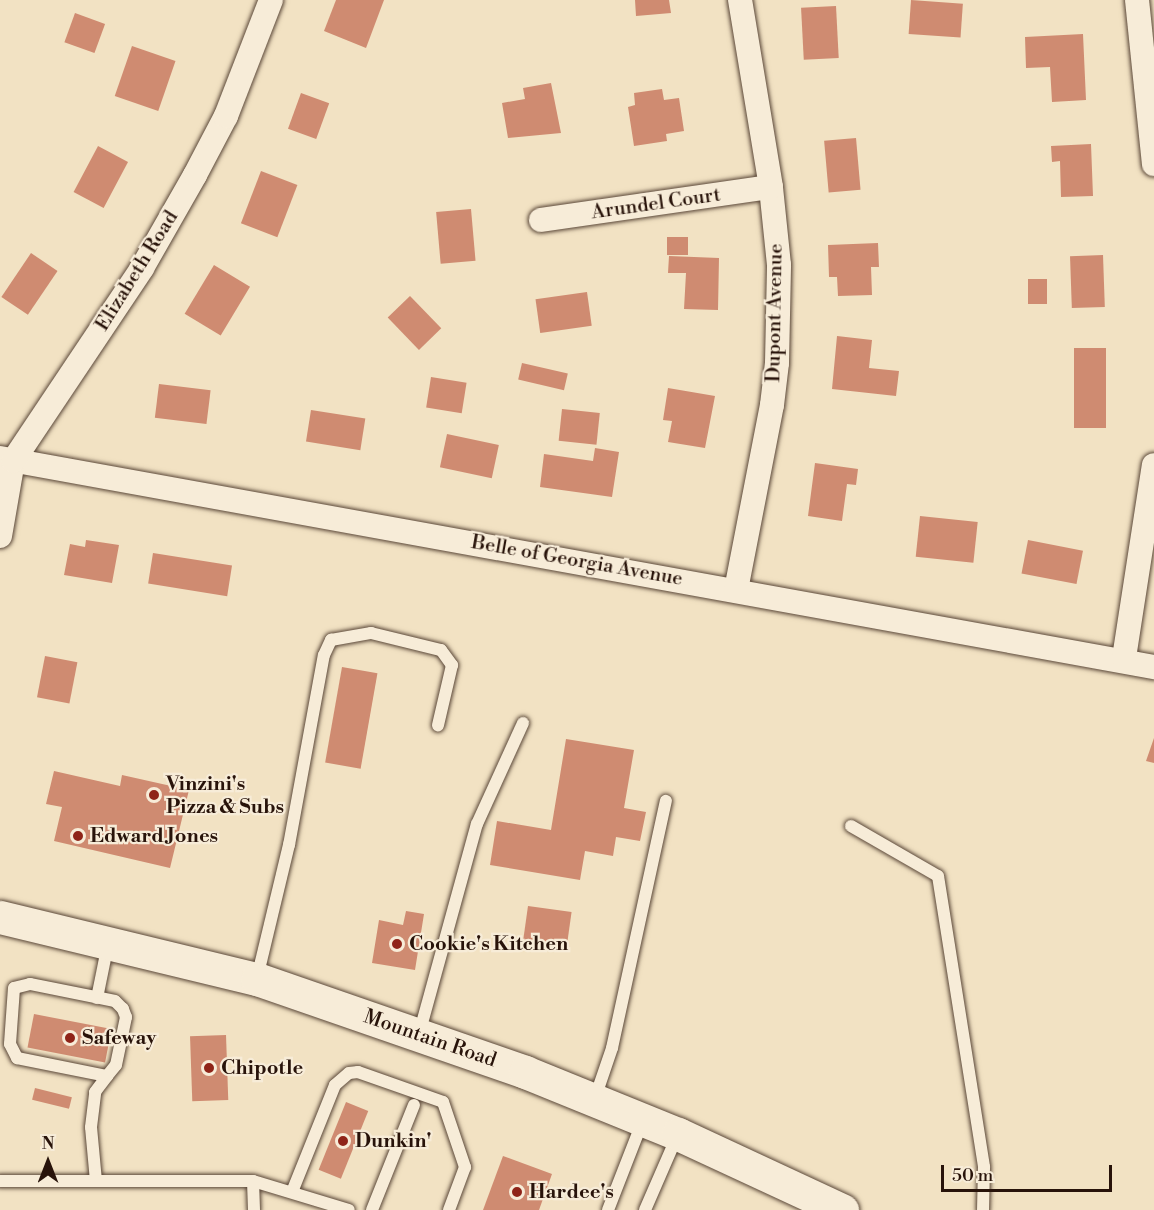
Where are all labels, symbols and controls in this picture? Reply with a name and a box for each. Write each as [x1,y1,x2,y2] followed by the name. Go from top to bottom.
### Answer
[590,183,722,225] street label: Arundel Court
[90,206,184,336] street label: Elizabeth Road
[762,243,788,383] street label: Dupont Avenue
[469,531,685,591] street label: Belle of Georgia Avenue
[166,772,284,819] place label: Vinzini's Pizza & Subs
[147,788,161,802] marker: Vinzini's Pizza & Subs
[90,824,218,848] place label: Edward Jones
[71,829,85,843] marker: Edward Jones
[409,932,568,956] place label: Cookie's Kitchen
[390,937,404,951] marker: Cookie's Kitchen
[360,1005,500,1073] street label: Mountain Road
[82,1026,156,1050] place label: Safeway
[63,1031,77,1045] marker: Safeway
[221,1056,303,1080] place label: Chipotle
[202,1061,216,1075] marker: Chipotle
[355,1129,431,1153] place label: Dunkin'
[18,1132,78,1192] north arrow
[42,1134,54,1154] text: N
[336,1134,350,1148] marker: Dunkin'
[944,1153,1115,1191] scale bar
[952,1164,993,1187] text: 50 m
[529,1180,614,1204] place label: Hardee's
[510,1185,524,1199] marker: Hardee's

